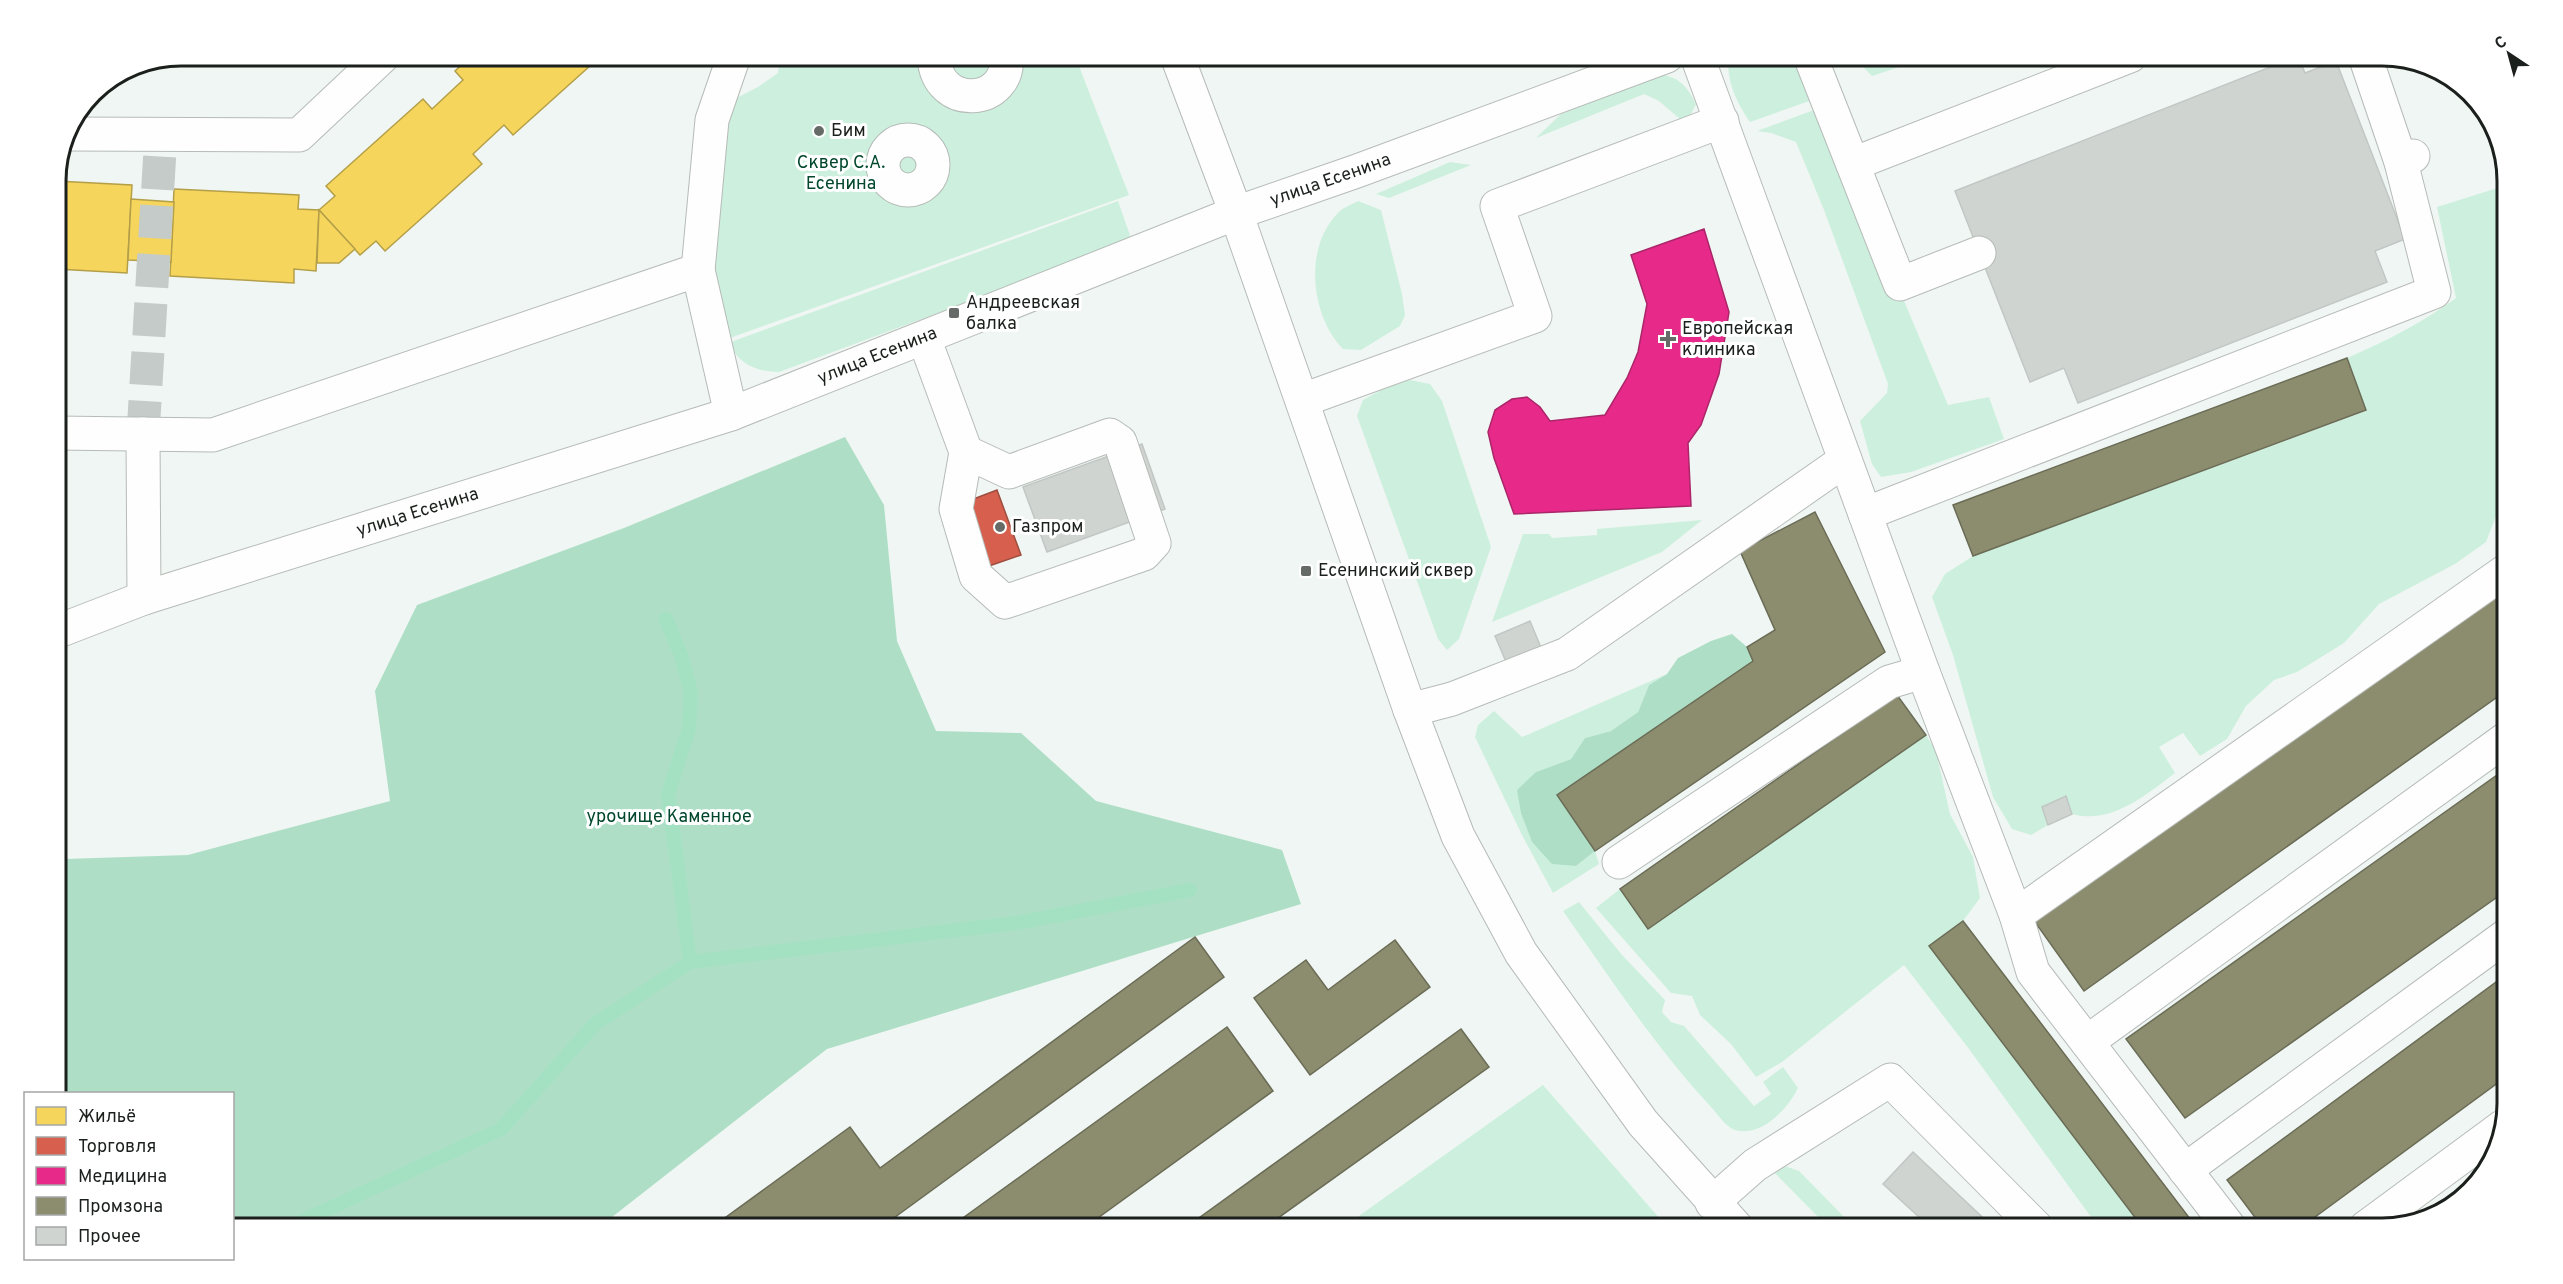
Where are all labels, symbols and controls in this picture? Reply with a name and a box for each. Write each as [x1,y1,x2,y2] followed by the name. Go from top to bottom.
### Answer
[2479,24,2539,84] north arrow
[2491,32,2511,55] text: С
[831,120,866,143] place label: Бим
[812,124,826,138] marker: Бим
[1267,148,1394,212] street label: улица Есенина
[797,152,885,196] park label: Сквер С.А. Есенина
[966,292,1080,336] place label: Андреевская балка
[947,306,961,320] marker: Андреевская балка
[1682,318,1793,362] place label: Европейская клиника
[814,322,940,390] street label: улица Есенина
[1659,330,1677,348] marker: Европейская клиника
[354,482,481,542] street label: улица Есенина
[1012,516,1083,539] place label: Газпром
[993,520,1007,534] marker: Газпром
[1318,560,1473,583] place label: Есенинский сквер
[1299,564,1313,578] marker: Есенинский сквер
[586,806,752,829] park label: урочище Каменное
[24,1092,234,1260] legend
[78,1106,136,1129] text: Жильё
[78,1136,156,1159] text: Торговля
[78,1166,167,1189] text: Медицина
[78,1196,163,1219] text: Промзона
[78,1226,141,1249] text: Прочее

